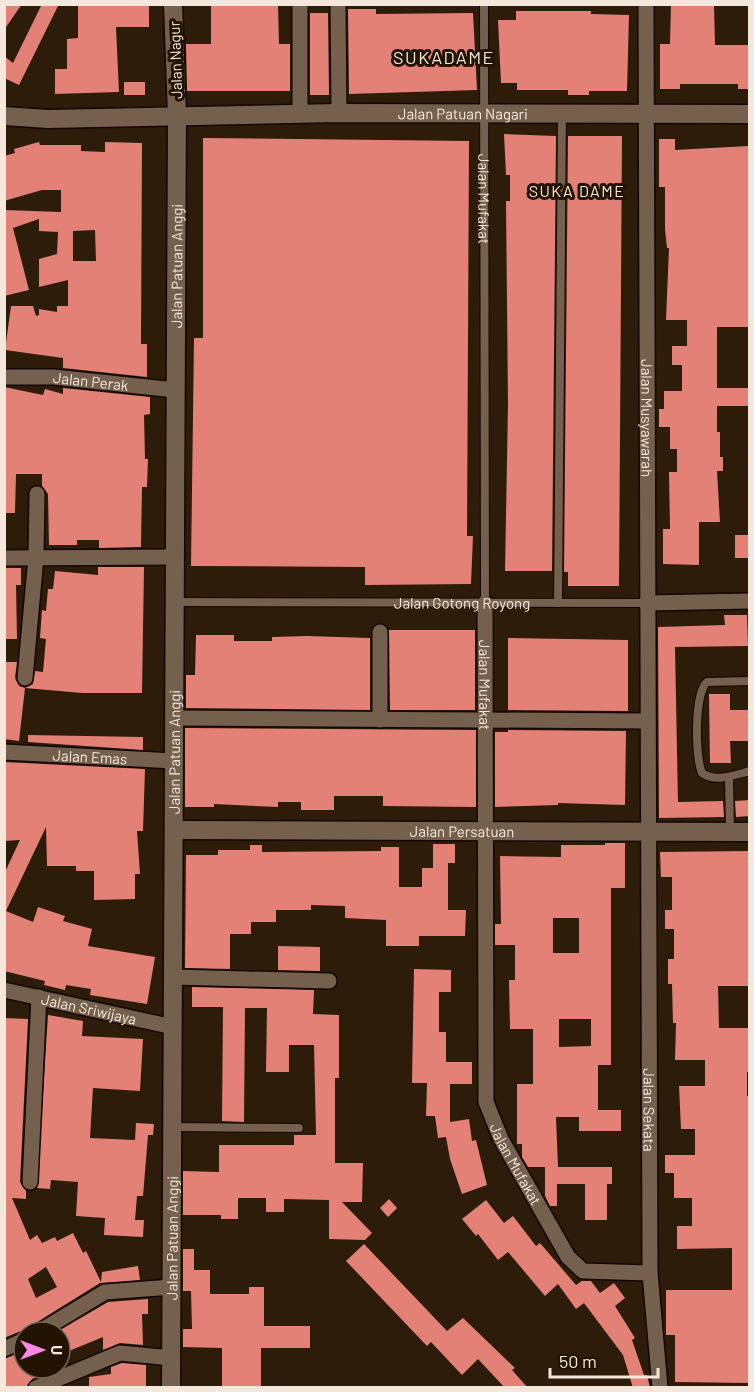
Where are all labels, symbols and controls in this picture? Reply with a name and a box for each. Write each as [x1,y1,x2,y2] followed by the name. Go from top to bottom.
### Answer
[165,20,185,99] street label: Jalan Nagur
[393,46,495,68] district label: SUKADAME
[398,104,528,122] street label: Jalan Patuan Nagari
[475,154,493,244] street label: Jalan Mufakat
[529,181,625,200] district label: SUKA DAME
[167,204,186,328] street label: Jalan Patuan Anggi
[638,359,656,477] street label: Jalan Musyawarah
[52,368,130,394] street label: Jalan Perak
[394,593,530,612] street label: Jalan Gotong Royong
[476,640,494,730] street label: Jalan Mufakat
[165,690,183,814] street label: Jalan Patuan Anggi
[52,746,128,768] street label: Jalan Emas
[410,822,514,840] street label: Jalan Persatuan
[40,989,138,1028] street label: Jalan Sriwijaya
[640,1068,659,1152] street label: Jalan Sekata
[487,1121,546,1208] street label: Jalan Mufakat
[162,1176,181,1300] street label: Jalan Patuan Anggi
[12,1320,72,1380] north arrow
[550,1341,658,1379] scale bar
[48,1345,67,1355] text: U
[559,1350,597,1372] text: 50 m

